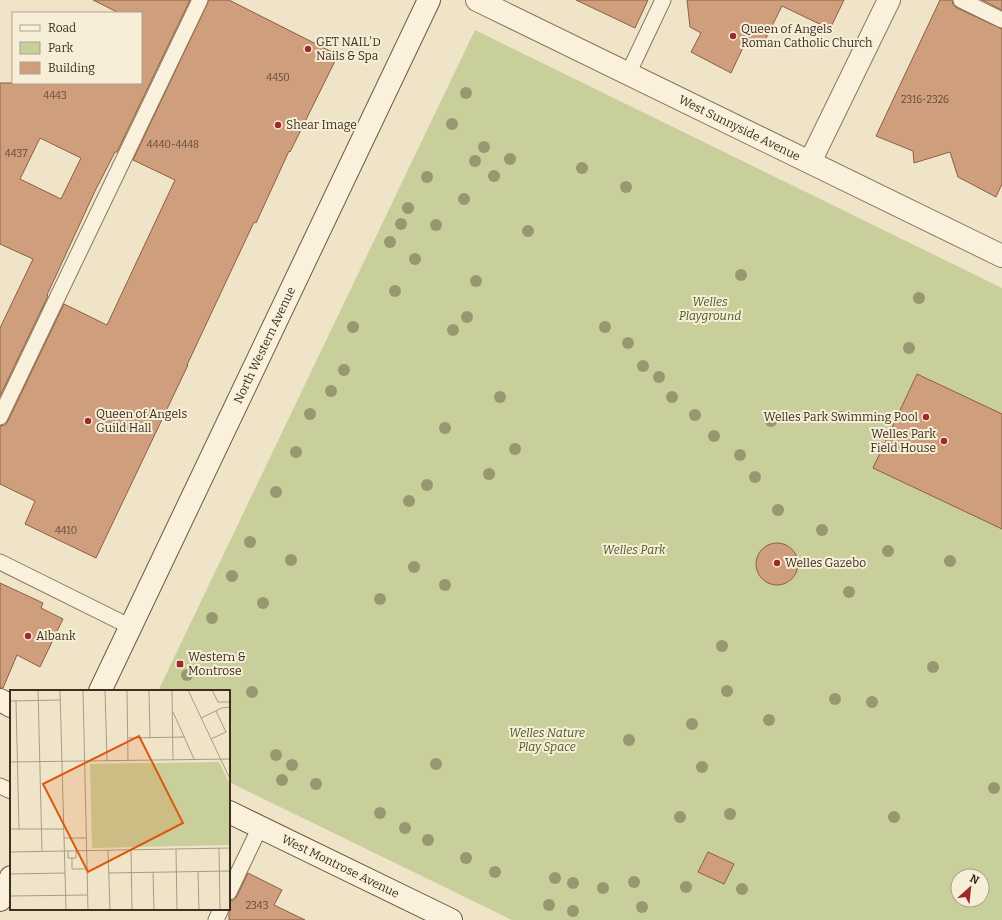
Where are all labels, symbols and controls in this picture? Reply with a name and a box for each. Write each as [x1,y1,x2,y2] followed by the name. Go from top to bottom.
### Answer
[12,12,142,84] legend
[48,21,76,35] text: Road
[741,22,873,50] place label: Queen of Angels Roman Catholic Church
[728,31,738,41] marker: Queen of Angels Roman Catholic Church
[316,35,381,63] place label: GET NAIL'D Nails & Spa
[48,41,74,55] text: Park
[303,44,313,54] marker: GET NAIL'D Nails & Spa
[48,61,95,75] text: Building
[266,72,290,84] house number: 4450
[43,90,67,102] house number: 4443
[676,92,803,164] street label: West Sunnyside Avenue
[901,94,949,106] house number: 2316-2326
[286,118,357,132] place label: Shear Image
[273,120,283,130] marker: Shear Image
[147,139,199,151] house number: 4440-4448
[5,148,27,160] house number: 4437
[231,285,298,406] street label: North Western Avenue
[679,295,741,323] park label: Welles Playground
[96,407,187,435] place label: Queen of Angels Guild Hall
[763,410,919,424] place label: Welles Park Swimming Pool
[921,412,931,422] marker: Welles Park Swimming Pool
[83,416,93,426] marker: Queen of Angels Guild Hall
[870,427,936,455] place label: Welles Park Field House
[939,436,949,446] marker: Welles Park Field House
[55,525,77,537] house number: 4410
[603,543,666,557] park label: Welles Park
[785,556,866,570] place label: Welles Gazebo
[772,558,782,568] marker: Welles Gazebo
[36,629,76,643] place label: Albank
[23,631,33,641] marker: Albank
[188,650,246,678] place label: Western & Montrose
[175,659,185,669] marker: Western & Montrose
[10,690,230,910] inset map
[509,726,585,754] park label: Welles Nature Play Space
[280,832,401,901] street label: West Montrose Avenue
[950,868,990,908] north arrow
[968,872,981,887] text: N
[246,900,269,912] house number: 2343

